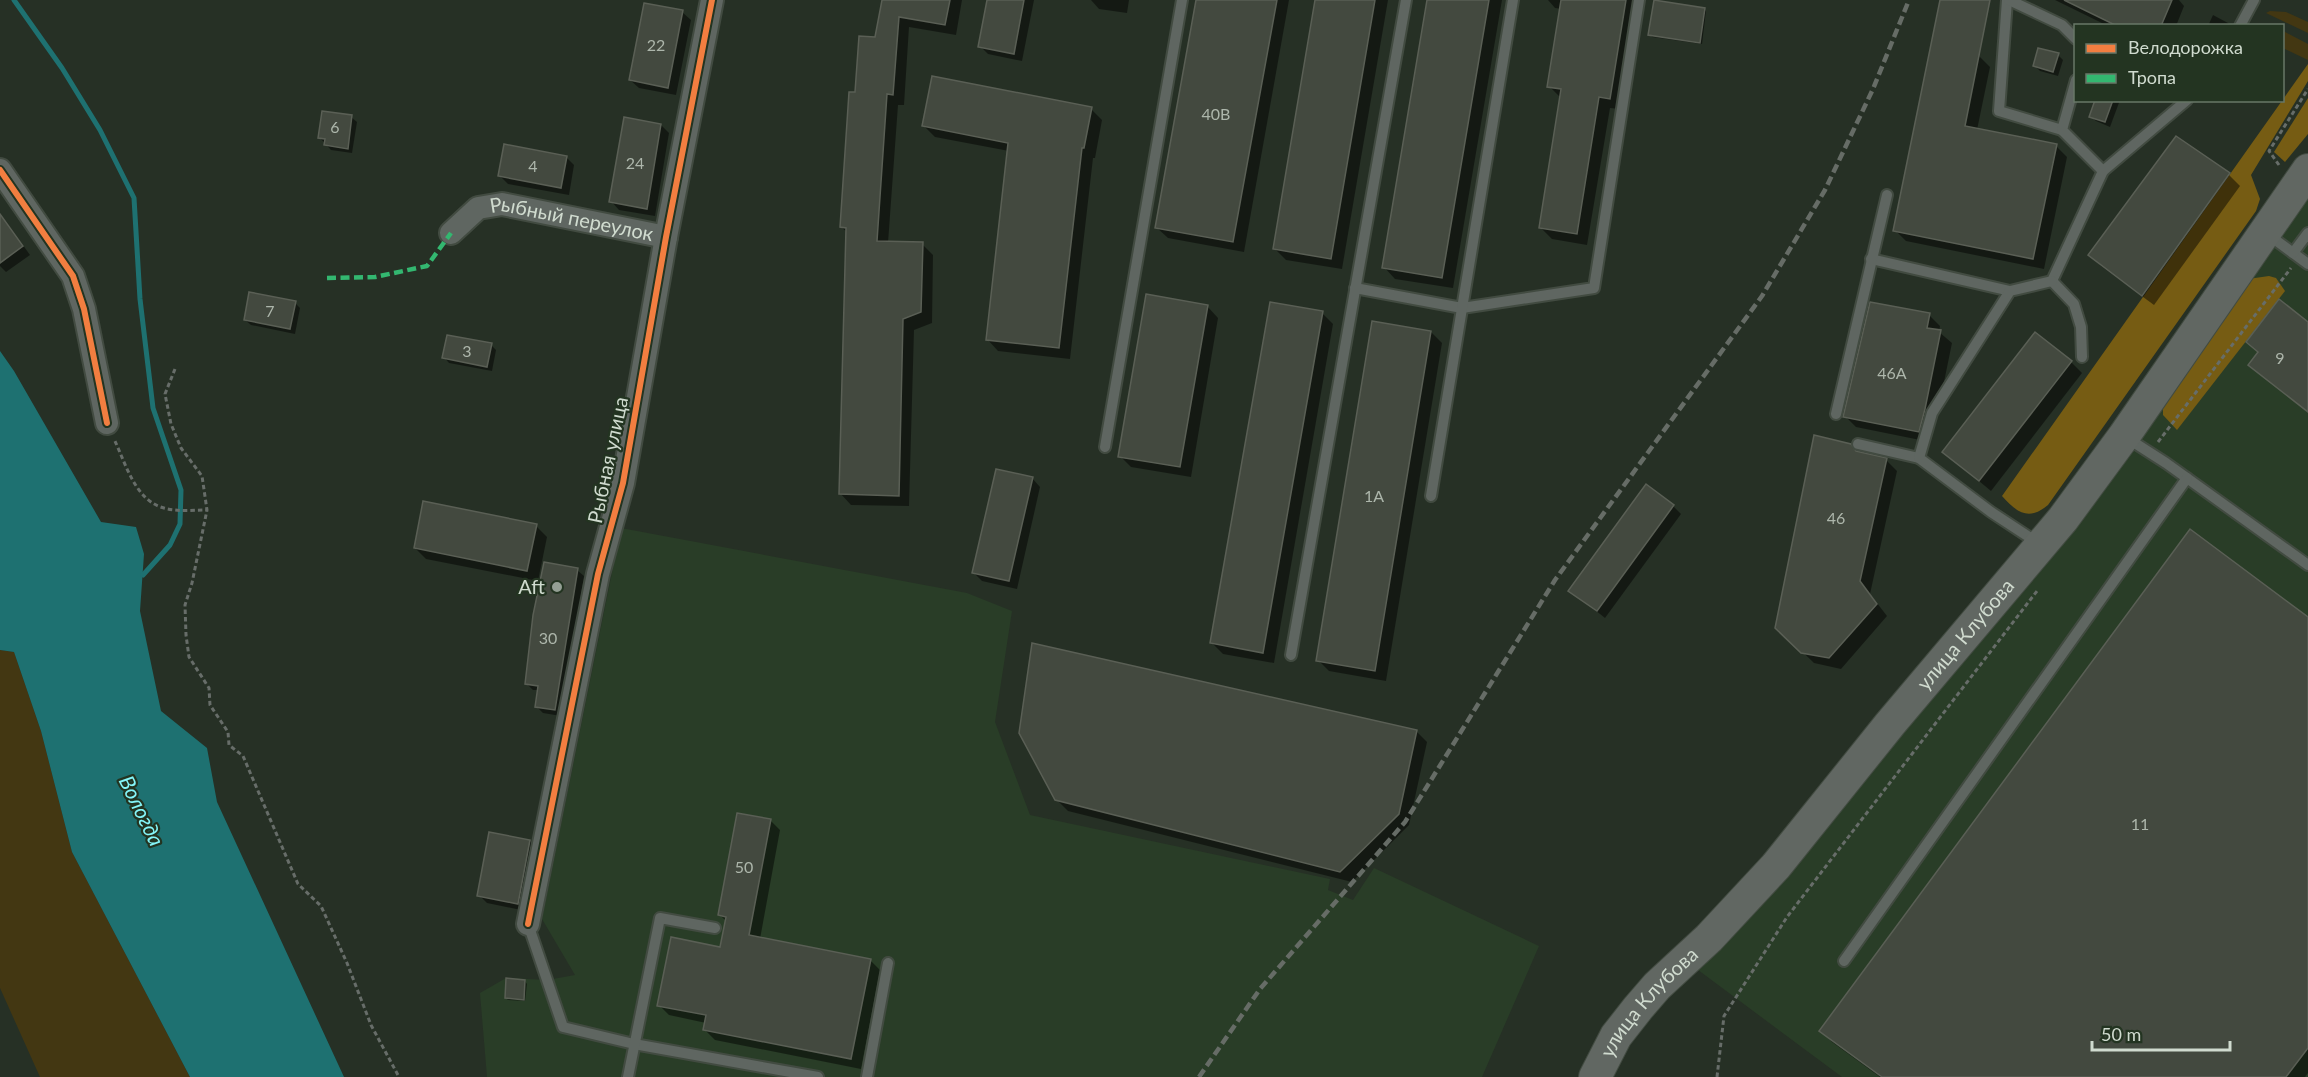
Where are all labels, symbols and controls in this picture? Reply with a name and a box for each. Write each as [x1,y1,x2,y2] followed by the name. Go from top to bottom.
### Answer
[2074,24,2284,102] legend
[647,35,665,54] house number: 22
[2128,36,2243,58] text: Велодорожка
[2128,66,2176,88] text: Тропа
[1202,104,1230,123] house number: 40В
[330,117,340,136] house number: 6
[626,153,644,172] house number: 24
[528,156,538,175] house number: 4
[488,191,656,245] street label: Рыбный переулок
[265,301,275,320] house number: 7
[462,341,472,360] house number: 3
[2275,348,2285,367] house number: 9
[1877,363,1907,382] house number: 46А
[582,394,632,525] street label: Рыбная улица
[1364,486,1384,505] house number: 1А
[1827,508,1845,527] house number: 46
[1911,573,2018,694] street label: улица Клубова
[518,574,545,598] place label: Aft
[550,580,564,594] marker: Aft
[539,628,557,647] house number: 30
[115,771,170,850] water label: Вологда
[2131,814,2149,833] house number: 11
[735,857,753,876] house number: 50
[1594,942,1702,1061] street label: улица Клубова
[2092,1014,2230,1052] scale bar
[2101,1023,2141,1045] text: 50 m

